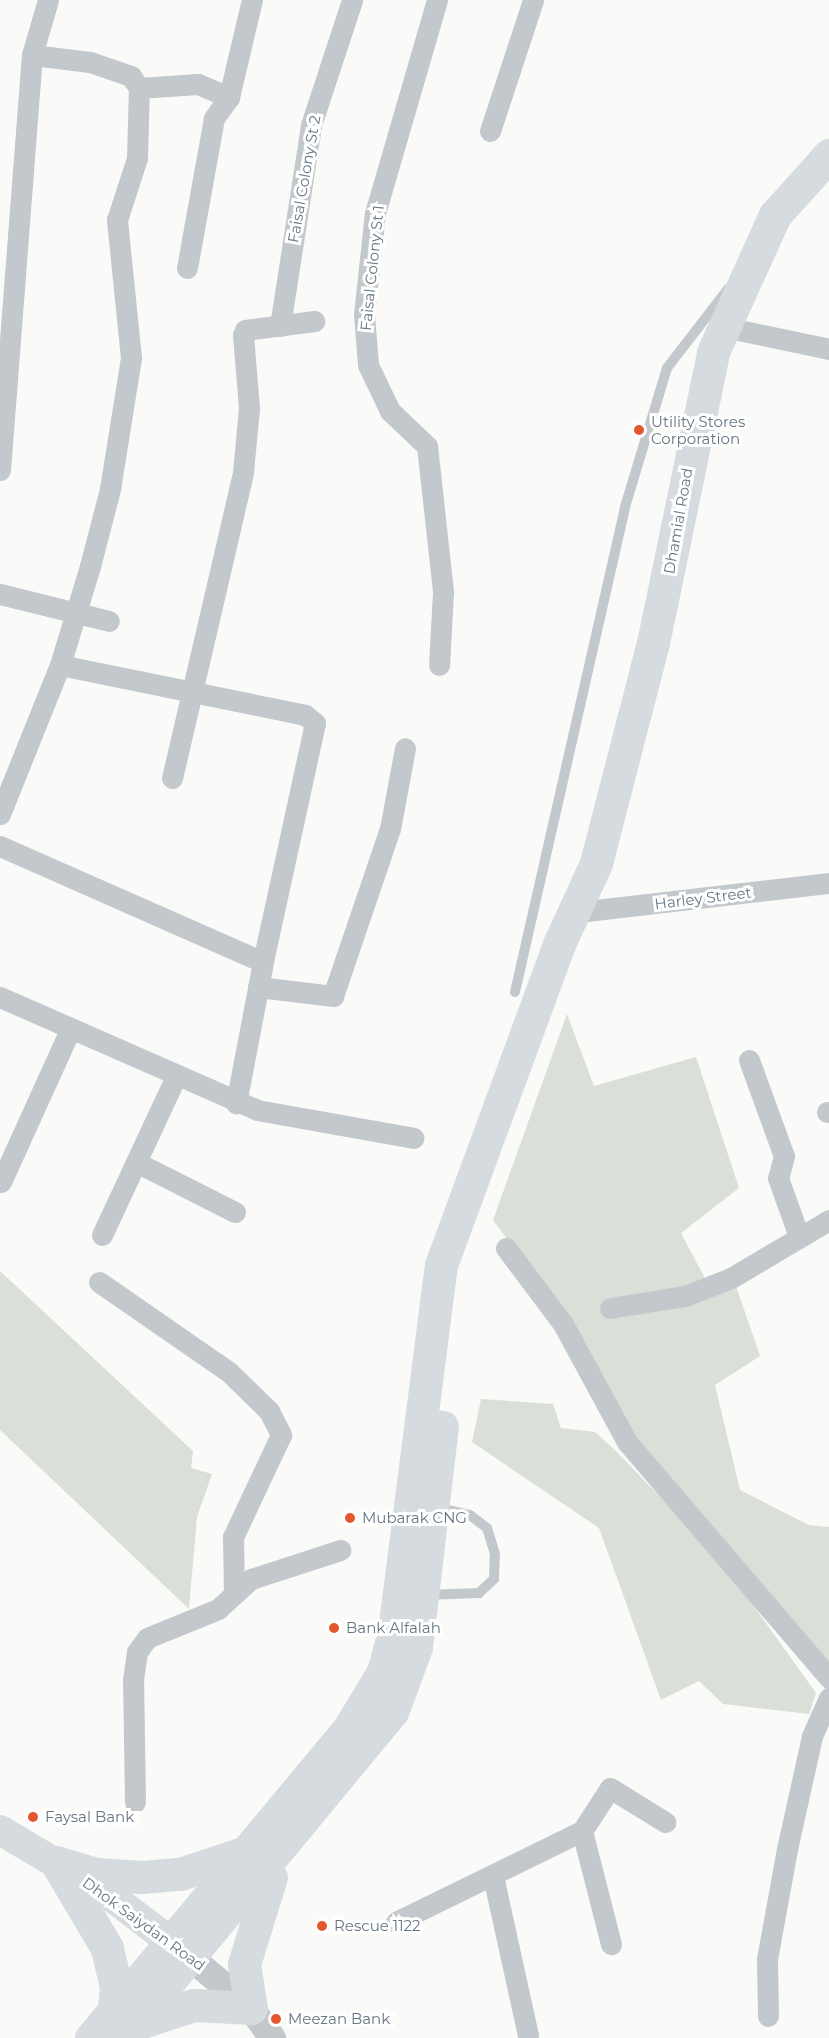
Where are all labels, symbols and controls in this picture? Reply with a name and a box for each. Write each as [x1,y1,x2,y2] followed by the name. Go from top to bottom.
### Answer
[284,114,324,244] street label: Faisal Colony St 2
[356,204,388,332] street label: Faisal Colony St 1
[651,412,745,447] place label: Utility Stores Corporation
[632,423,646,437] marker: Utility Stores Corporation
[660,467,696,575] street label: Dhamial Road
[654,883,752,913] street label: Harley Street
[362,1509,467,1527] place label: Mubarak CNG
[343,1511,357,1525] marker: Mubarak CNG
[346,1619,441,1637] place label: Bank Alfalah
[327,1621,341,1635] marker: Bank Alfalah
[45,1808,134,1826] place label: Faysal Bank
[26,1810,40,1824] marker: Faysal Bank
[79,1873,209,1975] street label: Dhok Saiydan Road
[334,1917,421,1935] place label: Rescue 1122
[315,1919,329,1933] marker: Rescue 1122
[288,2010,390,2028] place label: Meezan Bank
[269,2012,283,2026] marker: Meezan Bank

